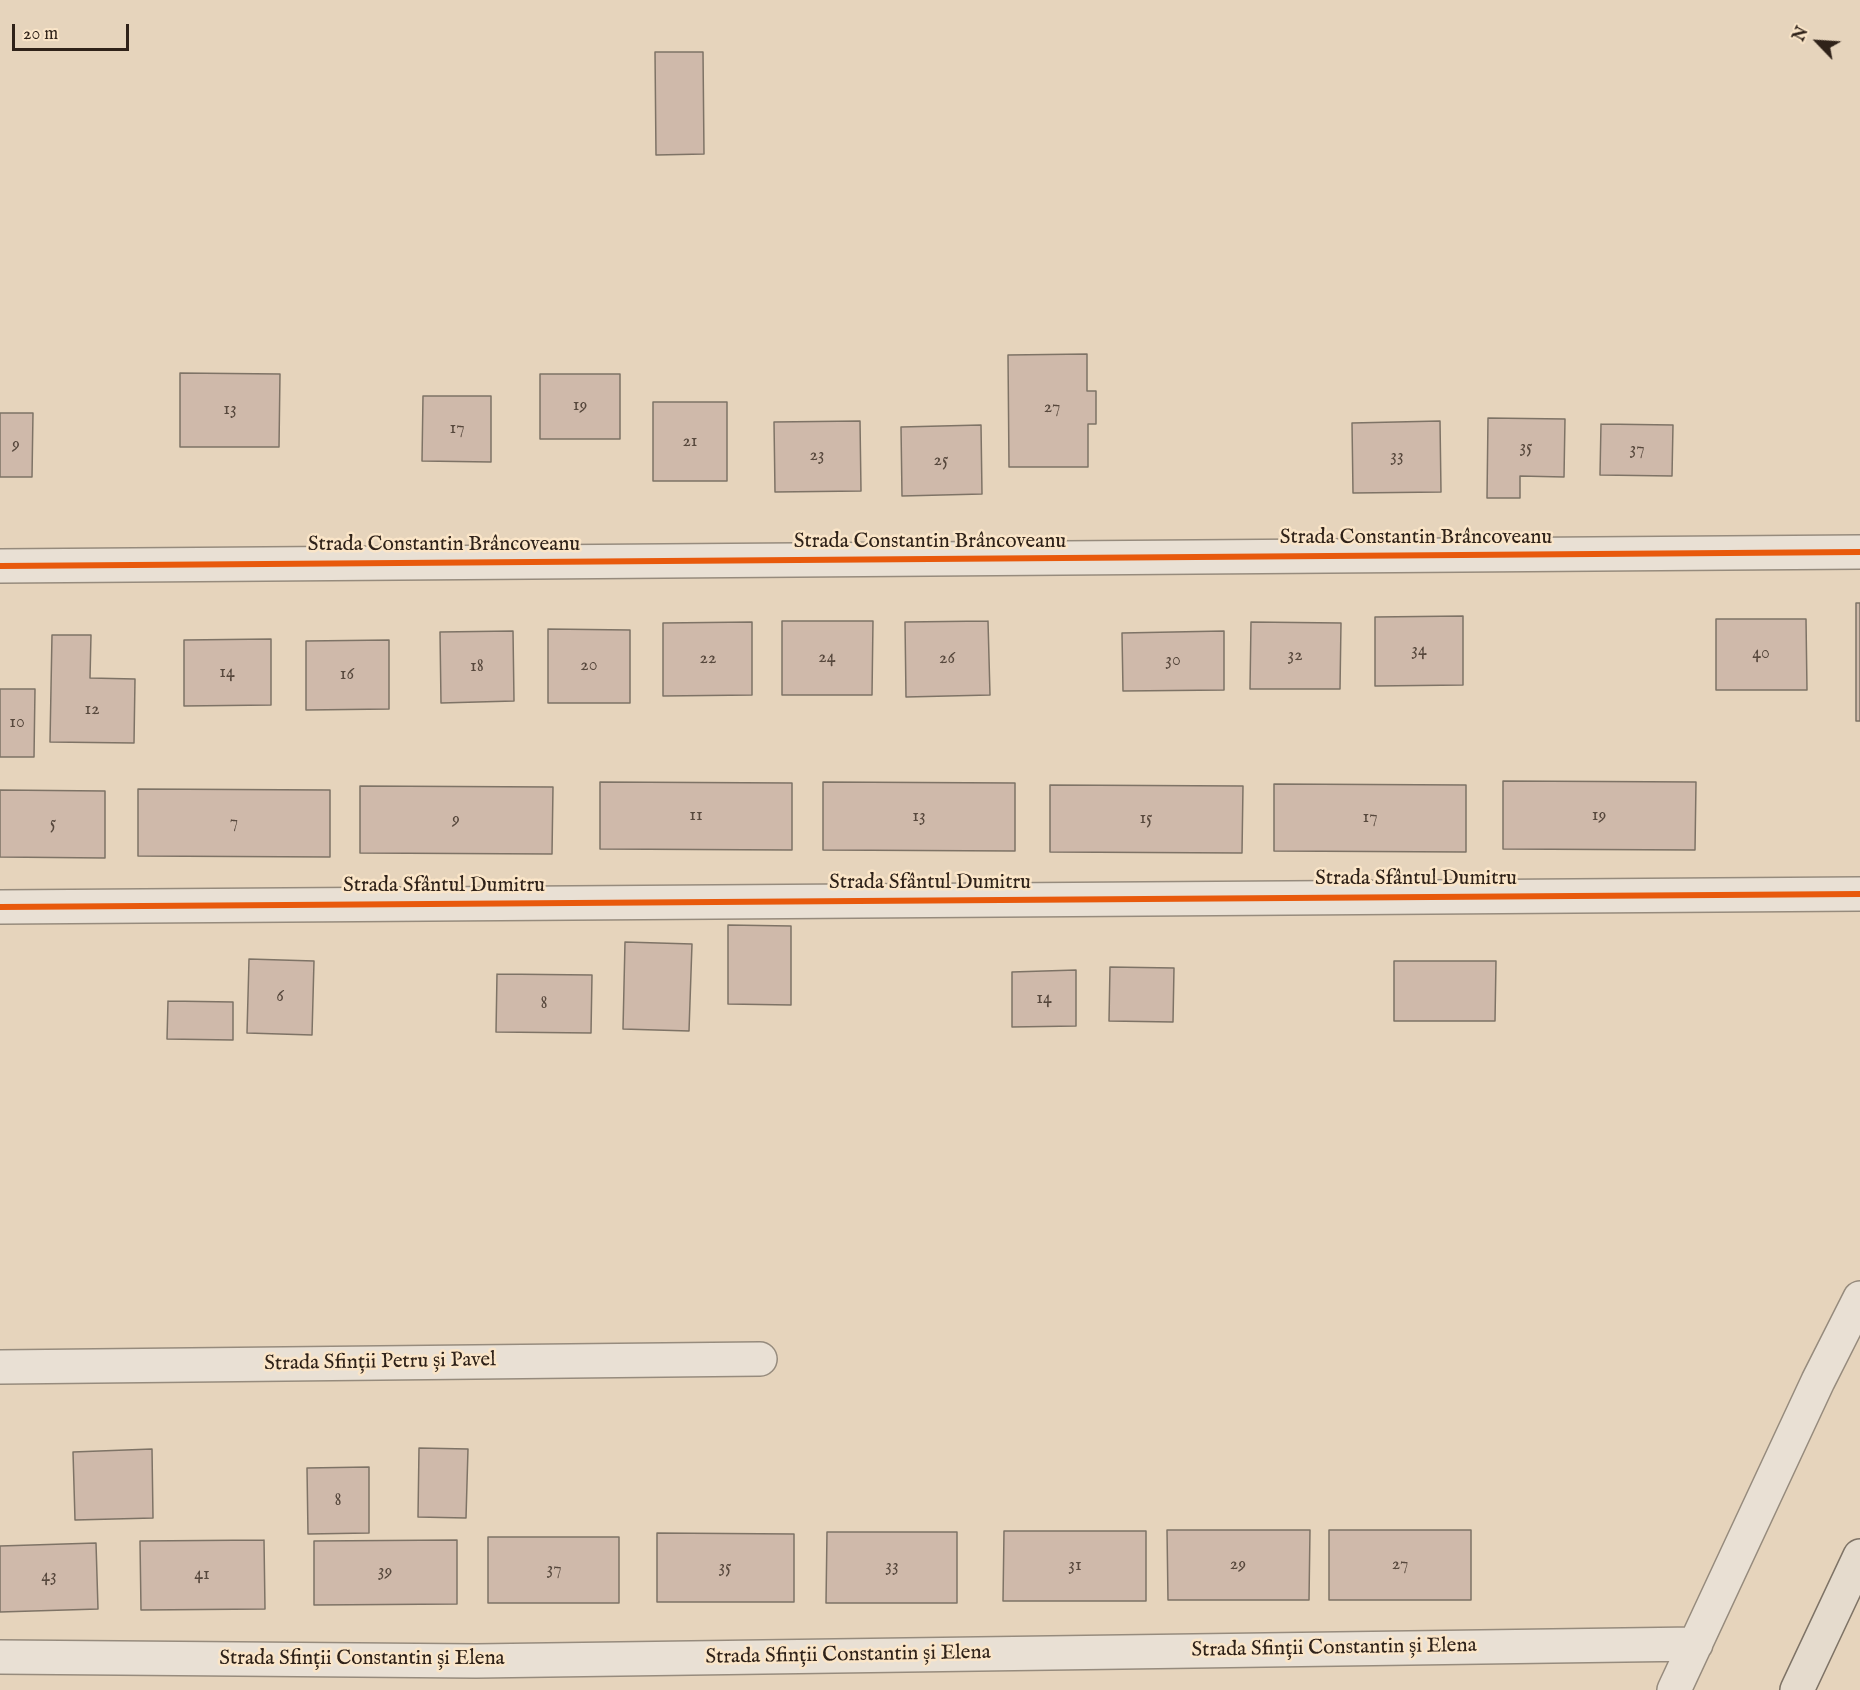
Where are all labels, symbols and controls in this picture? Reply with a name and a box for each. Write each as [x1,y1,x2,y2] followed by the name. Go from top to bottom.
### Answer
[15,12,132,50] scale bar
[1788,12,1848,72] north arrow
[23,23,58,46] text: 20 m
[1790,24,1814,45] text: N
[573,395,587,417] house number: 19
[1044,397,1060,419] house number: 27
[223,399,237,421] house number: 13
[449,418,465,440] house number: 17
[682,431,698,453] house number: 21
[12,434,20,456] house number: 9
[1519,437,1533,459] house number: 35
[1629,439,1645,461] house number: 37
[809,445,825,467] house number: 23
[1390,446,1404,468] house number: 33
[934,450,948,472] house number: 25
[1280,526,1552,552] street label: Strada Constantin Brâncoveanu
[794,530,1066,556] street label: Strada Constantin Brâncoveanu
[308,533,580,559] street label: Strada Constantin Brâncoveanu
[1411,640,1427,662] house number: 34
[1752,643,1770,665] house number: 40
[1287,645,1303,667] house number: 32
[818,647,836,669] house number: 24
[700,648,716,670] house number: 22
[939,648,955,670] house number: 26
[1165,650,1181,672] house number: 30
[580,655,598,677] house number: 20
[470,656,484,678] house number: 18
[219,662,235,684] house number: 14
[340,664,354,686] house number: 16
[84,699,100,721] house number: 12
[9,712,25,734] house number: 10
[689,805,703,827] house number: 11
[1592,805,1606,827] house number: 19
[912,806,926,828] house number: 13
[1362,807,1378,829] house number: 17
[1139,808,1153,830] house number: 15
[452,809,460,831] house number: 9
[230,812,238,834] house number: 7
[50,813,56,835] house number: 5
[1315,867,1517,893] street label: Strada Sfântul Dumitru
[829,871,1031,897] street label: Strada Sfântul Dumitru
[343,874,545,900] street label: Strada Sfântul Dumitru
[276,986,284,1008] house number: 6
[1036,988,1052,1010] house number: 14
[540,993,548,1015] house number: 8
[264,1348,496,1378] street label: Strada Sfinții Petru și Pavel
[334,1490,342,1512] house number: 8
[1230,1554,1246,1576] house number: 29
[1392,1554,1408,1576] house number: 27
[1068,1555,1082,1577] house number: 31
[885,1556,899,1578] house number: 33
[718,1557,732,1579] house number: 35
[546,1559,562,1581] house number: 37
[378,1561,392,1583] house number: 39
[194,1564,210,1586] house number: 41
[41,1566,57,1588] house number: 43
[1191,1634,1477,1664] street label: Strada Sfinții Constantin și Elena
[705,1641,991,1671] street label: Strada Sfinții Constantin și Elena
[219,1647,505,1673] street label: Strada Sfinții Constantin și Elena

